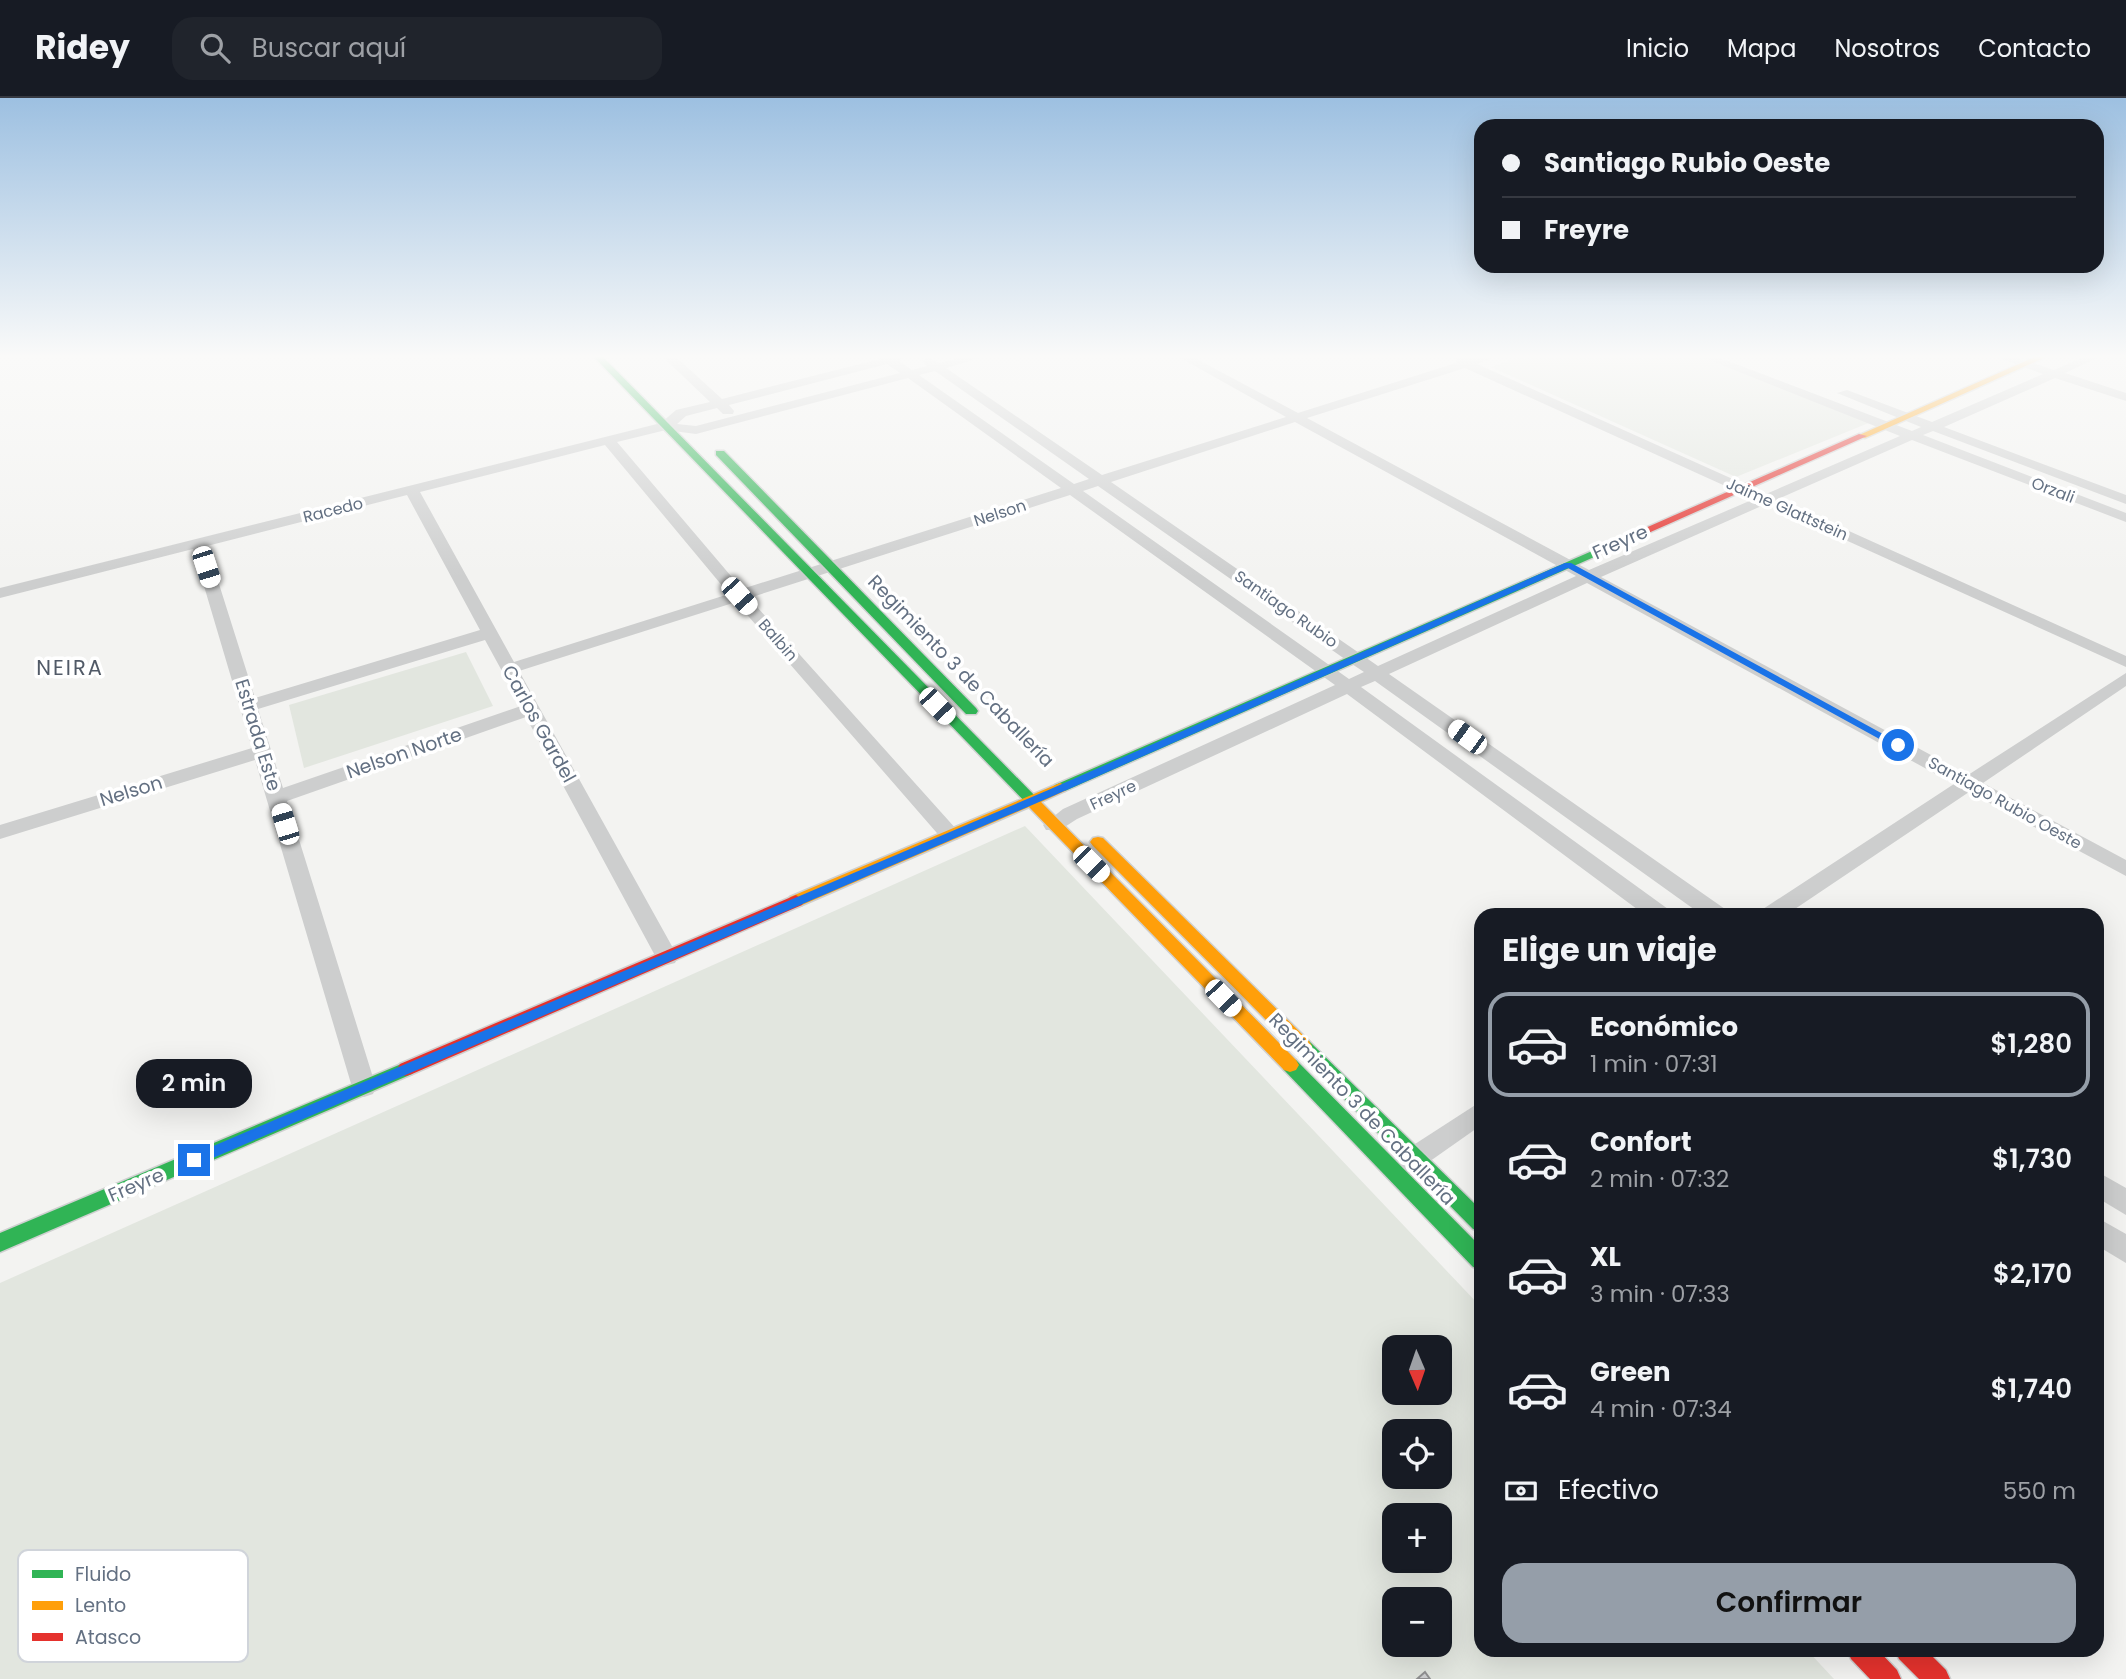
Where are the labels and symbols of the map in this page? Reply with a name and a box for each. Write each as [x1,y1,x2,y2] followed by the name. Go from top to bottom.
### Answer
[2028,471,2078,509] street label: Orzali
[1722,472,1852,546] street label: Jaime Glattstein
[301,491,365,529] street label: Racedo
[971,494,1029,532] street label: Nelson
[1588,518,1652,566] street label: Freyre
[190,544,223,590] car
[1230,565,1342,653] street label: Santiago Rubio
[862,569,1060,773] street label: Regimiento 3 de Caballería
[718,573,761,619] car
[753,614,803,666] street label: Balbin
[36,653,104,682] district label: NEIRA
[496,660,582,788] street label: Carlos Gardel
[228,676,288,794] street label: Estrada Este
[915,684,960,728] car
[1444,716,1491,758] car
[343,721,465,785] street label: Nelson Norte
[1882,729,1914,761] route start
[1924,751,2086,855] street label: Santiago Rubio Oeste
[96,769,166,813] street label: Nelson
[1086,774,1140,816] street label: Freyre
[269,801,302,847] car
[1069,842,1114,886] car
[1201,976,1246,1020] car
[1263,1007,1461,1211] street label: Regimiento 3 de Caballería
[136,1058,252,1108] callout: 2 min
[178,1144,210,1176] route end
[104,1161,168,1209] street label: Freyre
[1382,1335,1452,1405] north arrow
[18,1550,248,1662] legend
[75,1561,131,1588] text: Fluido
[75,1592,126,1619] text: Lento
[75,1624,141,1651] text: Atasco

